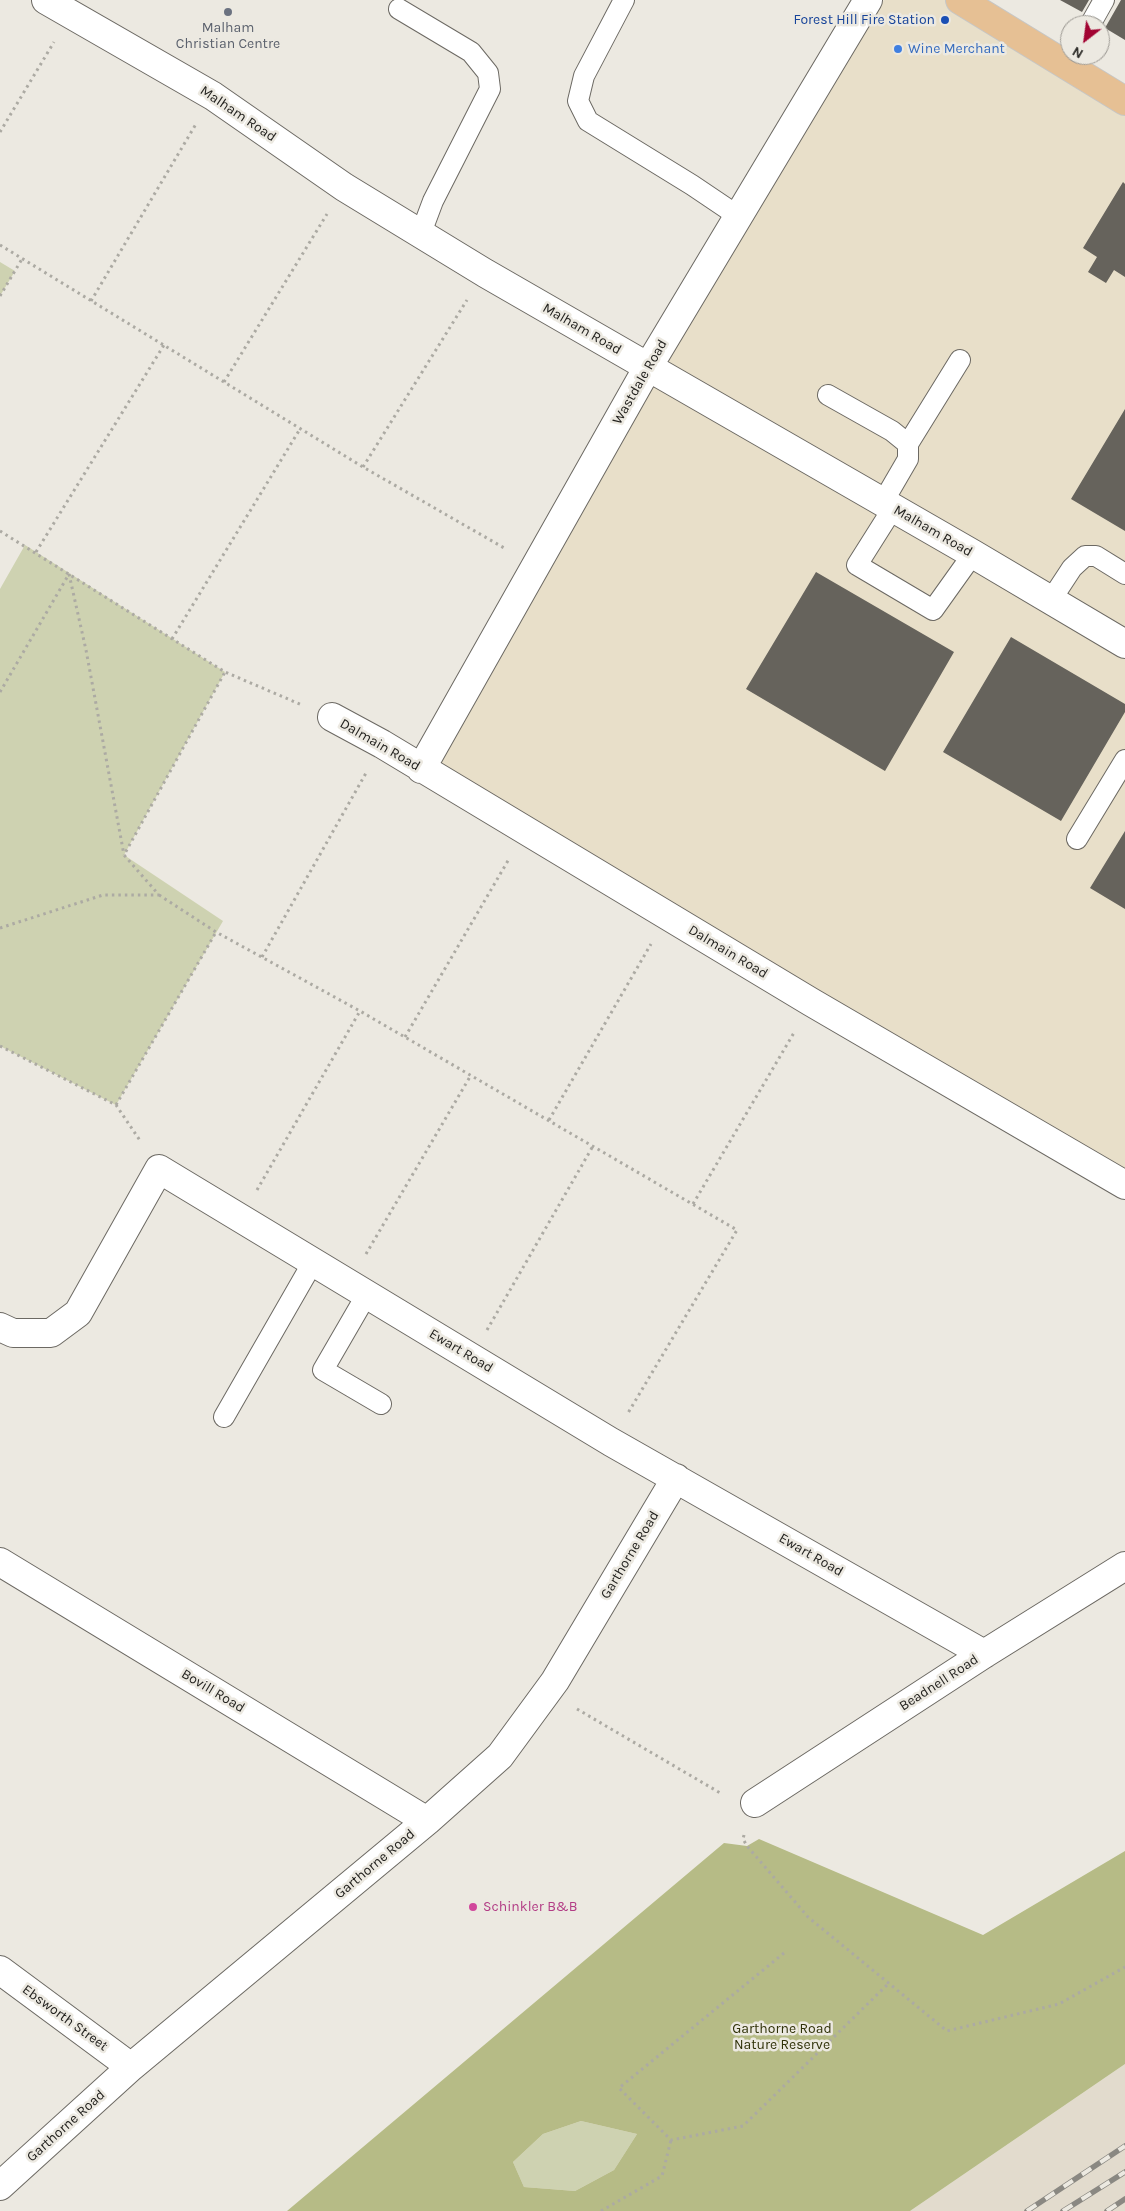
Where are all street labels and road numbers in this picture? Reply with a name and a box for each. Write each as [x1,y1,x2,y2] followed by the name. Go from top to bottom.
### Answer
[197,82,279,146] street label: Malham Road
[540,300,624,358] street label: Malham Road
[609,337,671,427] street label: Wastdale Road
[891,502,975,560] street label: Malham Road
[337,715,423,775] street label: Dalmain Road
[685,922,771,982] street label: Dalmain Road
[426,1325,496,1377] street label: Ewart Road
[597,1508,663,1602] street label: Garthorne Road
[776,1530,846,1580] street label: Ewart Road
[896,1651,982,1715] street label: Beadnell Road
[178,1666,248,1716] street label: Bovill Road
[332,1826,418,1902] street label: Garthorne Road
[19,1981,111,2055] street label: Ebsworth Street
[23,2087,109,2165] street label: Garthorne Road

